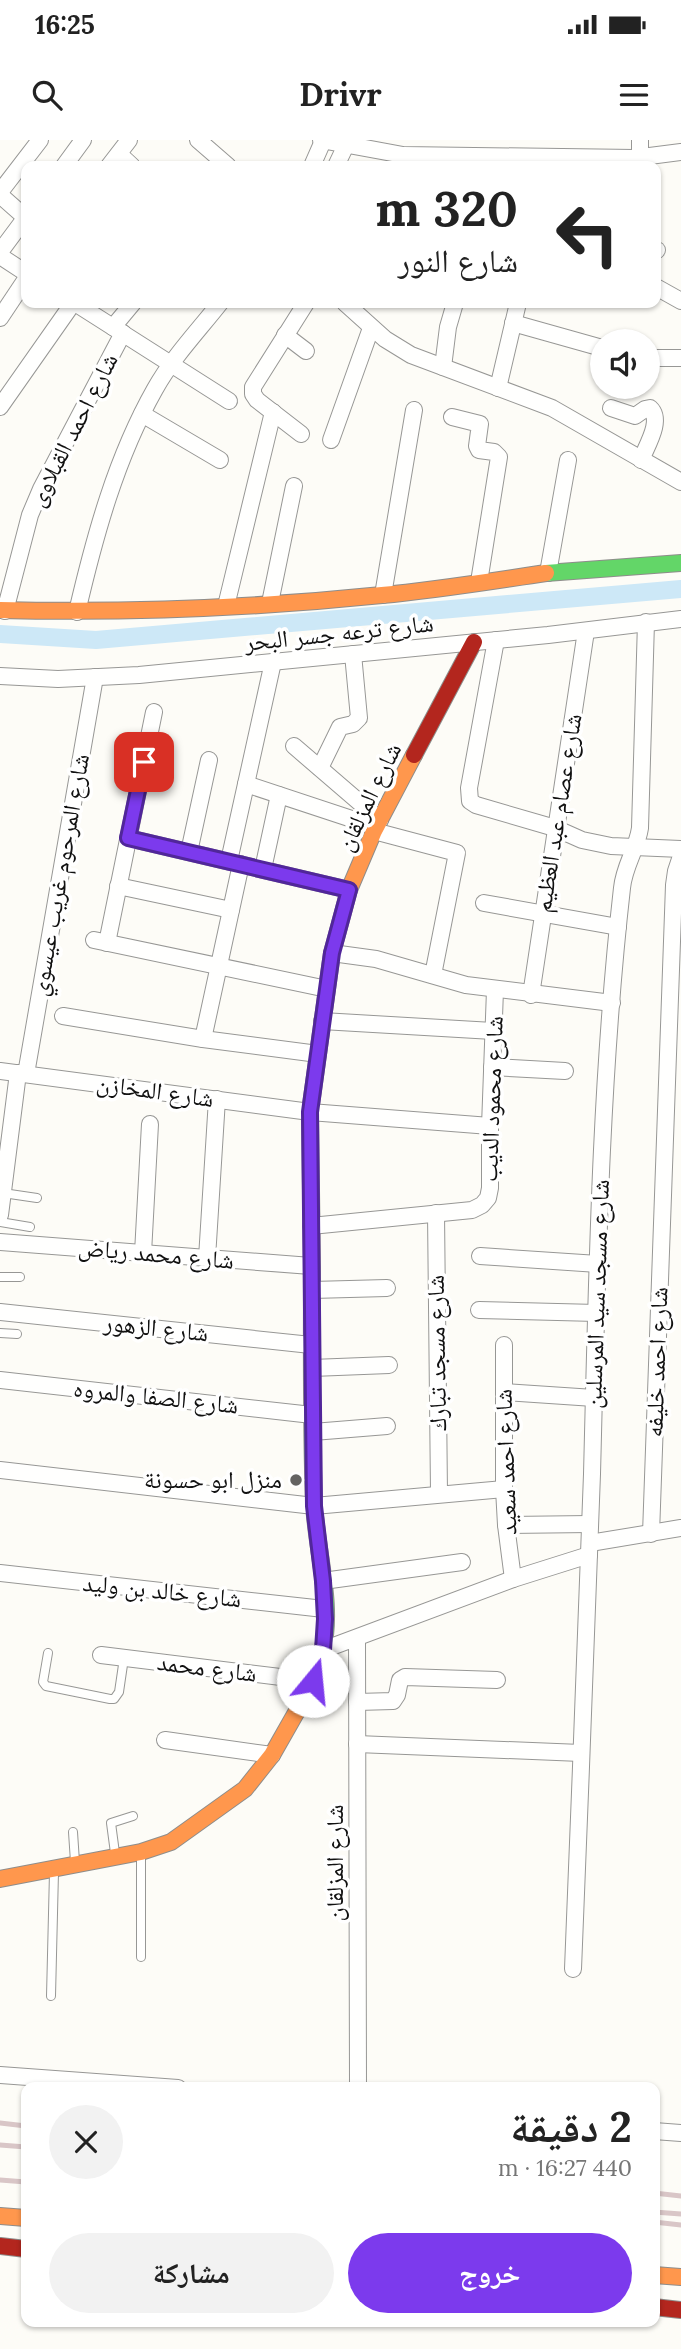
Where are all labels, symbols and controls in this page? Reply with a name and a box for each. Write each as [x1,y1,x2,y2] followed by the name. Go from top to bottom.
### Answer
[35,8,95,41] text: 16:25
[299,74,382,115] text: Drivr
[28,76,66,114] icon: search
[615,76,653,114] icon: menu
[375,177,518,239] text: 320 m
[542,189,633,280] icon: left
[398,240,518,281] text: شارع النور
[590,329,660,399] map controls
[590,329,660,399] button: sound
[21,348,125,512] street label: شارع احمد القبلاوى
[242,607,435,658] street label: شارع ترعه جسر البحر
[526,711,590,915] street label: شارع عصام عبد العظيم
[114,732,174,792] pin
[329,737,408,856] street label: شارع المزلقان
[125,743,163,781] icon: arrive
[23,751,100,999] street label: شارع المرحوم غريب عيسوي
[473,1015,510,1183] street label: شارع محمود الديب
[94,1067,216,1114] street label: شارع المخازن
[577,1179,616,1409] street label: شارع مسجد سيد المرسلين
[77,1231,235,1276] street label: شارع محمد رياض
[420,1275,453,1431] street label: شارع مسجد تبارك
[638,1286,675,1438] street label: شارع احمد خليفه
[101,1306,210,1348] street label: شارع الزهور
[72,1372,240,1421] street label: شارع الصفا والمروه
[487,1388,524,1536] street label: شارع احمد سعيد
[144,1464,282,1495] place label: منزل ابو حسونة
[288,1472,304,1488] marker: منزل ابو حسونة
[81,1567,243,1614] street label: شارع خالد بن وليد
[276,1644,350,1718] position arrow
[155,1646,259,1689] street label: شارع محمد
[319,1805,350,1921] street label: شارع المزلقان
[510,2100,632,2154] text: 2 دقيقة
[49,2105,123,2179] button: close
[498,2153,632,2182] text: 440 m · 16:27
[49,2233,334,2313] button: مشاركة
[348,2233,632,2313] button: خروج

